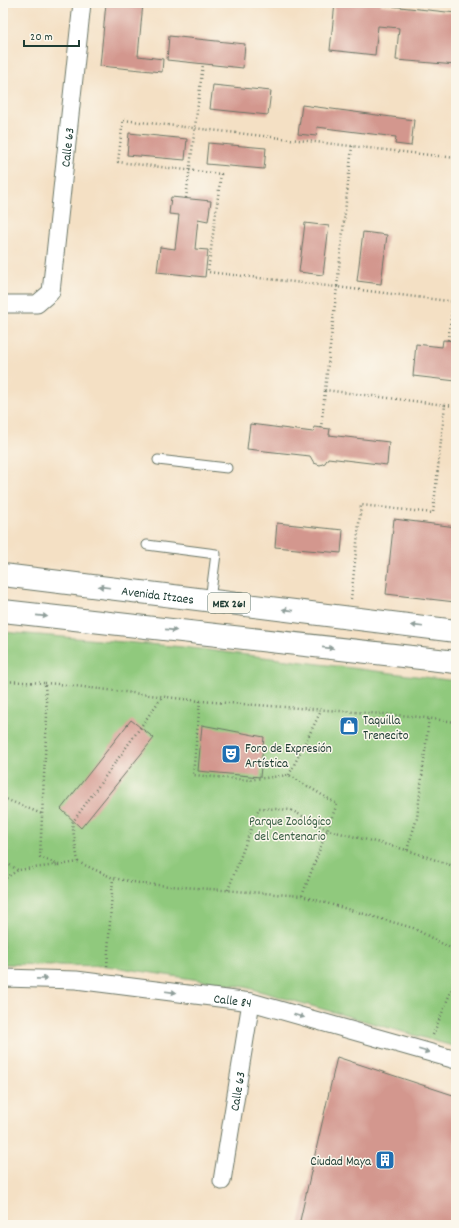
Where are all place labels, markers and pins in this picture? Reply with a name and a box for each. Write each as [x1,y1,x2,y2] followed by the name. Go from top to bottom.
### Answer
[363,712,409,746] place label: Taquilla Trenecito
[338,715,360,737] shop icon: Taquilla Trenecito
[245,740,332,774] place label: Foro de Expresión Artística
[220,743,242,765] theatre icon: Foro de Expresión Artística
[374,1149,396,1171] building icon: Ciudad Maya
[310,1153,372,1172] place label: Ciudad Maya

